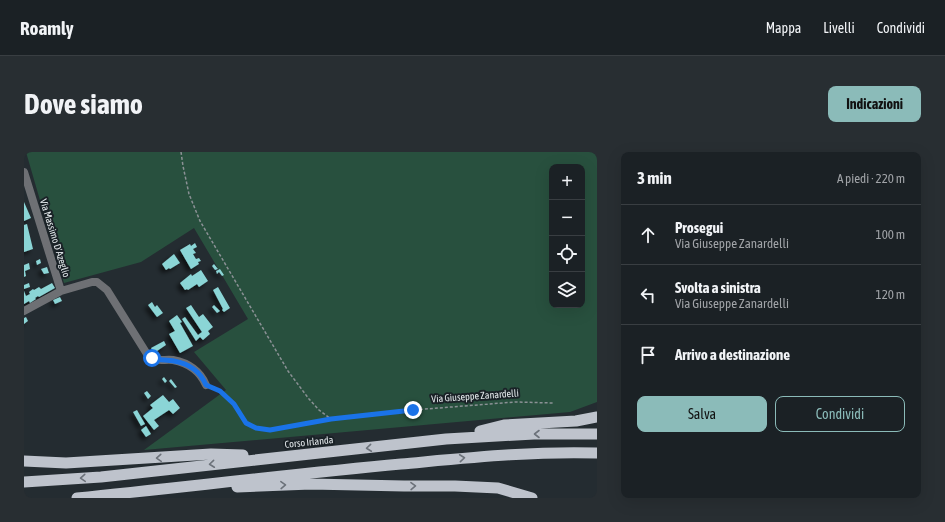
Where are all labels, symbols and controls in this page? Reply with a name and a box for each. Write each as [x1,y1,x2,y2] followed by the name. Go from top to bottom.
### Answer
[20,17,74,39] text: Roamly
[766,20,801,36] text: Mappa
[823,20,855,36] text: Livelli
[877,20,925,36] text: Condividi
[828,86,921,122] button: Indicazioni
[24,88,143,120] text: Dove siamo
[549,164,585,308] map controls
[549,164,585,200] button: +
[637,168,672,188] text: 3 min
[837,171,905,186] text: A piedi · 220 m
[38,197,72,279] street label: Via Massimo D'Azeglio
[549,200,585,236] button: −
[675,219,723,236] text: Prosegui
[637,224,659,246] icon: ahead
[876,227,905,242] text: 100 m
[549,236,585,272] button: locate
[675,236,789,251] text: Via Giuseppe Zanardelli
[549,272,585,308] button: layers
[675,279,761,296] text: Svolta a sinistra
[637,284,659,306] icon: left
[876,287,905,302] text: 120 m
[675,296,789,311] text: Via Giuseppe Zanardelli
[637,344,659,366] icon: arrive
[675,346,790,363] text: Arrivo a destinazione
[143,349,161,367] route start
[431,387,519,405] street label: Via Giuseppe Zanardelli
[637,396,767,432] button: Salva
[775,396,905,432] button: Condividi
[404,401,422,419] route end
[533,430,539,438] one-way arrow
[284,434,334,450] street label: Corso Irlanda
[366,443,372,452] one-way arrow
[459,453,465,462] one-way arrow
[156,454,162,463] one-way arrow
[209,460,215,469] one-way arrow
[80,474,86,482] one-way arrow
[280,481,286,489] one-way arrow
[410,482,416,490] one-way arrow

